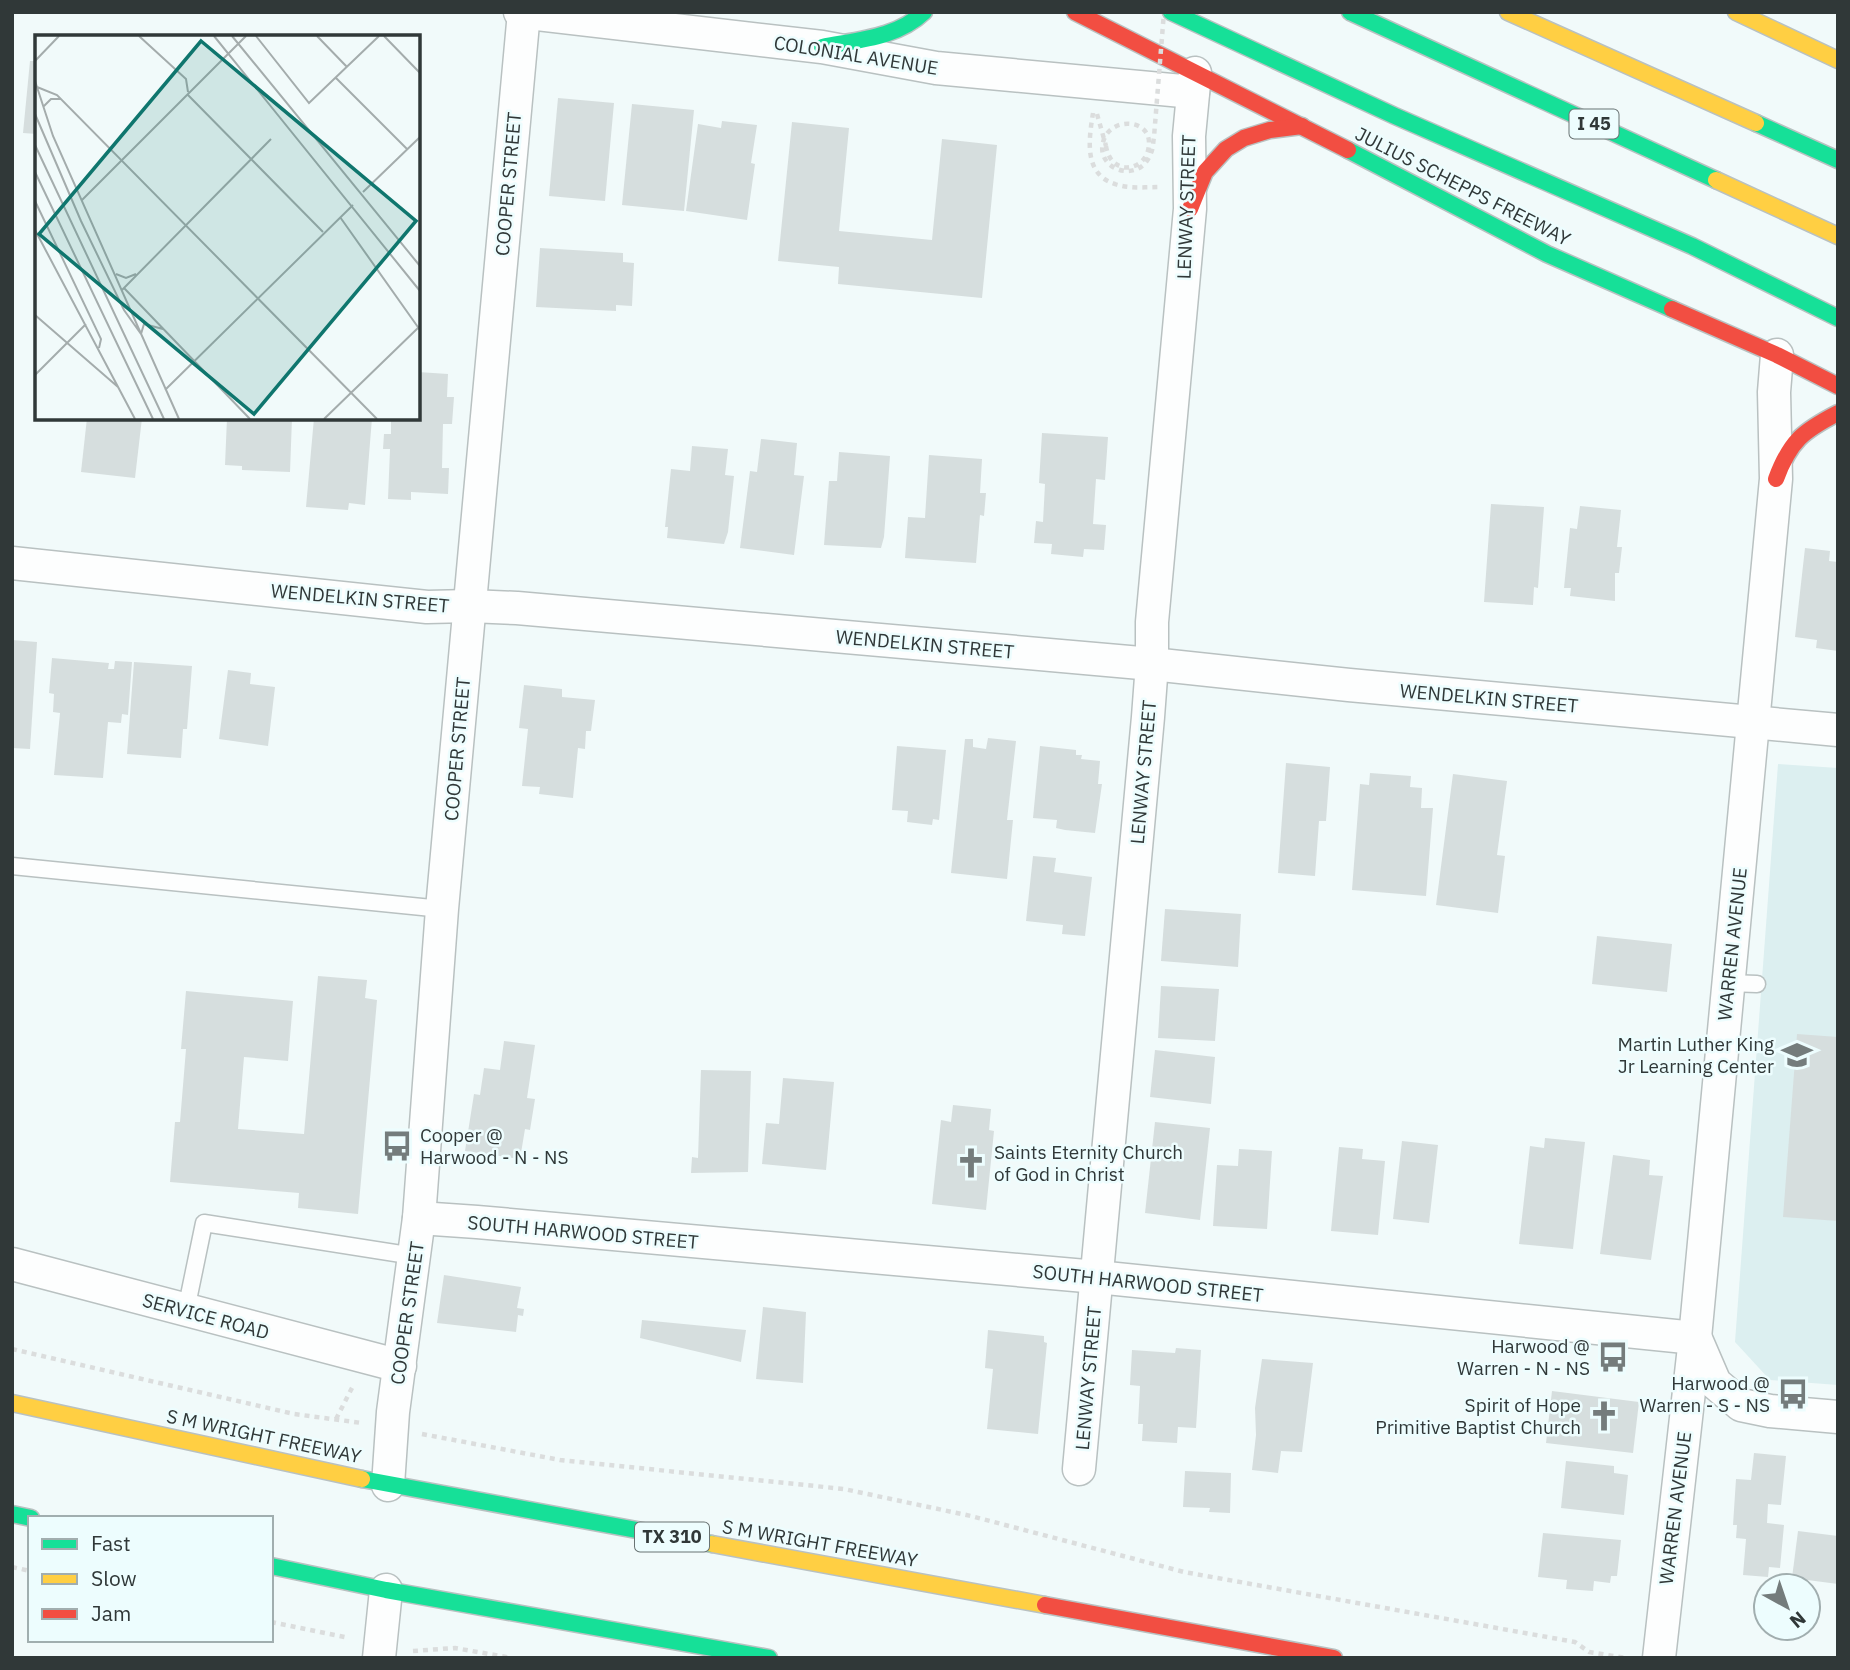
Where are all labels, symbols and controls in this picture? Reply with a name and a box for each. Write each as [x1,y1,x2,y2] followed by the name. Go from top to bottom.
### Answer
[772,30,940,80] street label: COLONIAL AVENUE
[35,35,420,420] inset map
[1570,110,1618,139] road number: I 45
[490,111,526,257] street label: COOPER STREET
[1351,121,1575,251] street label: JULIUS SCHEPPS FREEWAY
[1171,134,1201,280] street label: LENWAY STREET
[270,578,450,618] street label: WENDELKIN STREET
[835,624,1015,664] street label: WENDELKIN STREET
[439,676,475,822] street label: COOPER STREET
[1399,678,1579,718] street label: WENDELKIN STREET
[1125,699,1161,845] street label: LENWAY STREET
[1712,866,1752,1022] street label: WARREN AVENUE
[1618,1032,1774,1078] place label: Martin Luther King Jr Learning Center
[1780,1038,1814,1072] school or university icon: Martin Luther King Jr Learning Center
[420,1123,568,1169] place label: Cooper @ Harwood - N - NS
[380,1129,414,1163] bus stop icon: Cooper @ Harwood - N - NS
[994,1140,1183,1186] place label: Saints Eternity Church of God in Christ
[954,1146,988,1180] church icon: Saints Eternity Church of God in Christ
[467,1210,700,1254] street label: SOUTH HARWOOD STREET
[385,1240,429,1386] street label: COOPER STREET
[1032,1259,1265,1307] street label: SOUTH HARWOOD STREET
[140,1288,272,1344] street label: SERVICE ROAD
[1070,1305,1106,1451] street label: LENWAY STREET
[1457,1334,1590,1380] place label: Harwood @ Warren - N - NS
[1596,1340,1630,1374] bus stop icon: Harwood @ Warren - N - NS
[1639,1371,1770,1417] place label: Harwood @ Warren - S - NS
[1776,1377,1810,1411] bus stop icon: Harwood @ Warren - S - NS
[1375,1393,1581,1439] place label: Spirit of Hope Primitive Baptist Church
[1587,1399,1621,1433] church icon: Spirit of Hope Primitive Baptist Church
[165,1404,364,1469] street label: S M WRIGHT FREEWAY
[1654,1430,1696,1586] street label: WARREN AVENUE
[720,1514,920,1572] street label: S M WRIGHT FREEWAY
[28,1516,273,1642] legend
[635,1522,709,1552] road number: TX 310
[91,1529,131,1557] text: Fast
[91,1564,137,1592] text: Slow
[1752,1572,1822,1642] north arrow
[91,1599,131,1627] text: Jam
[1785,1606,1811,1634] text: N

